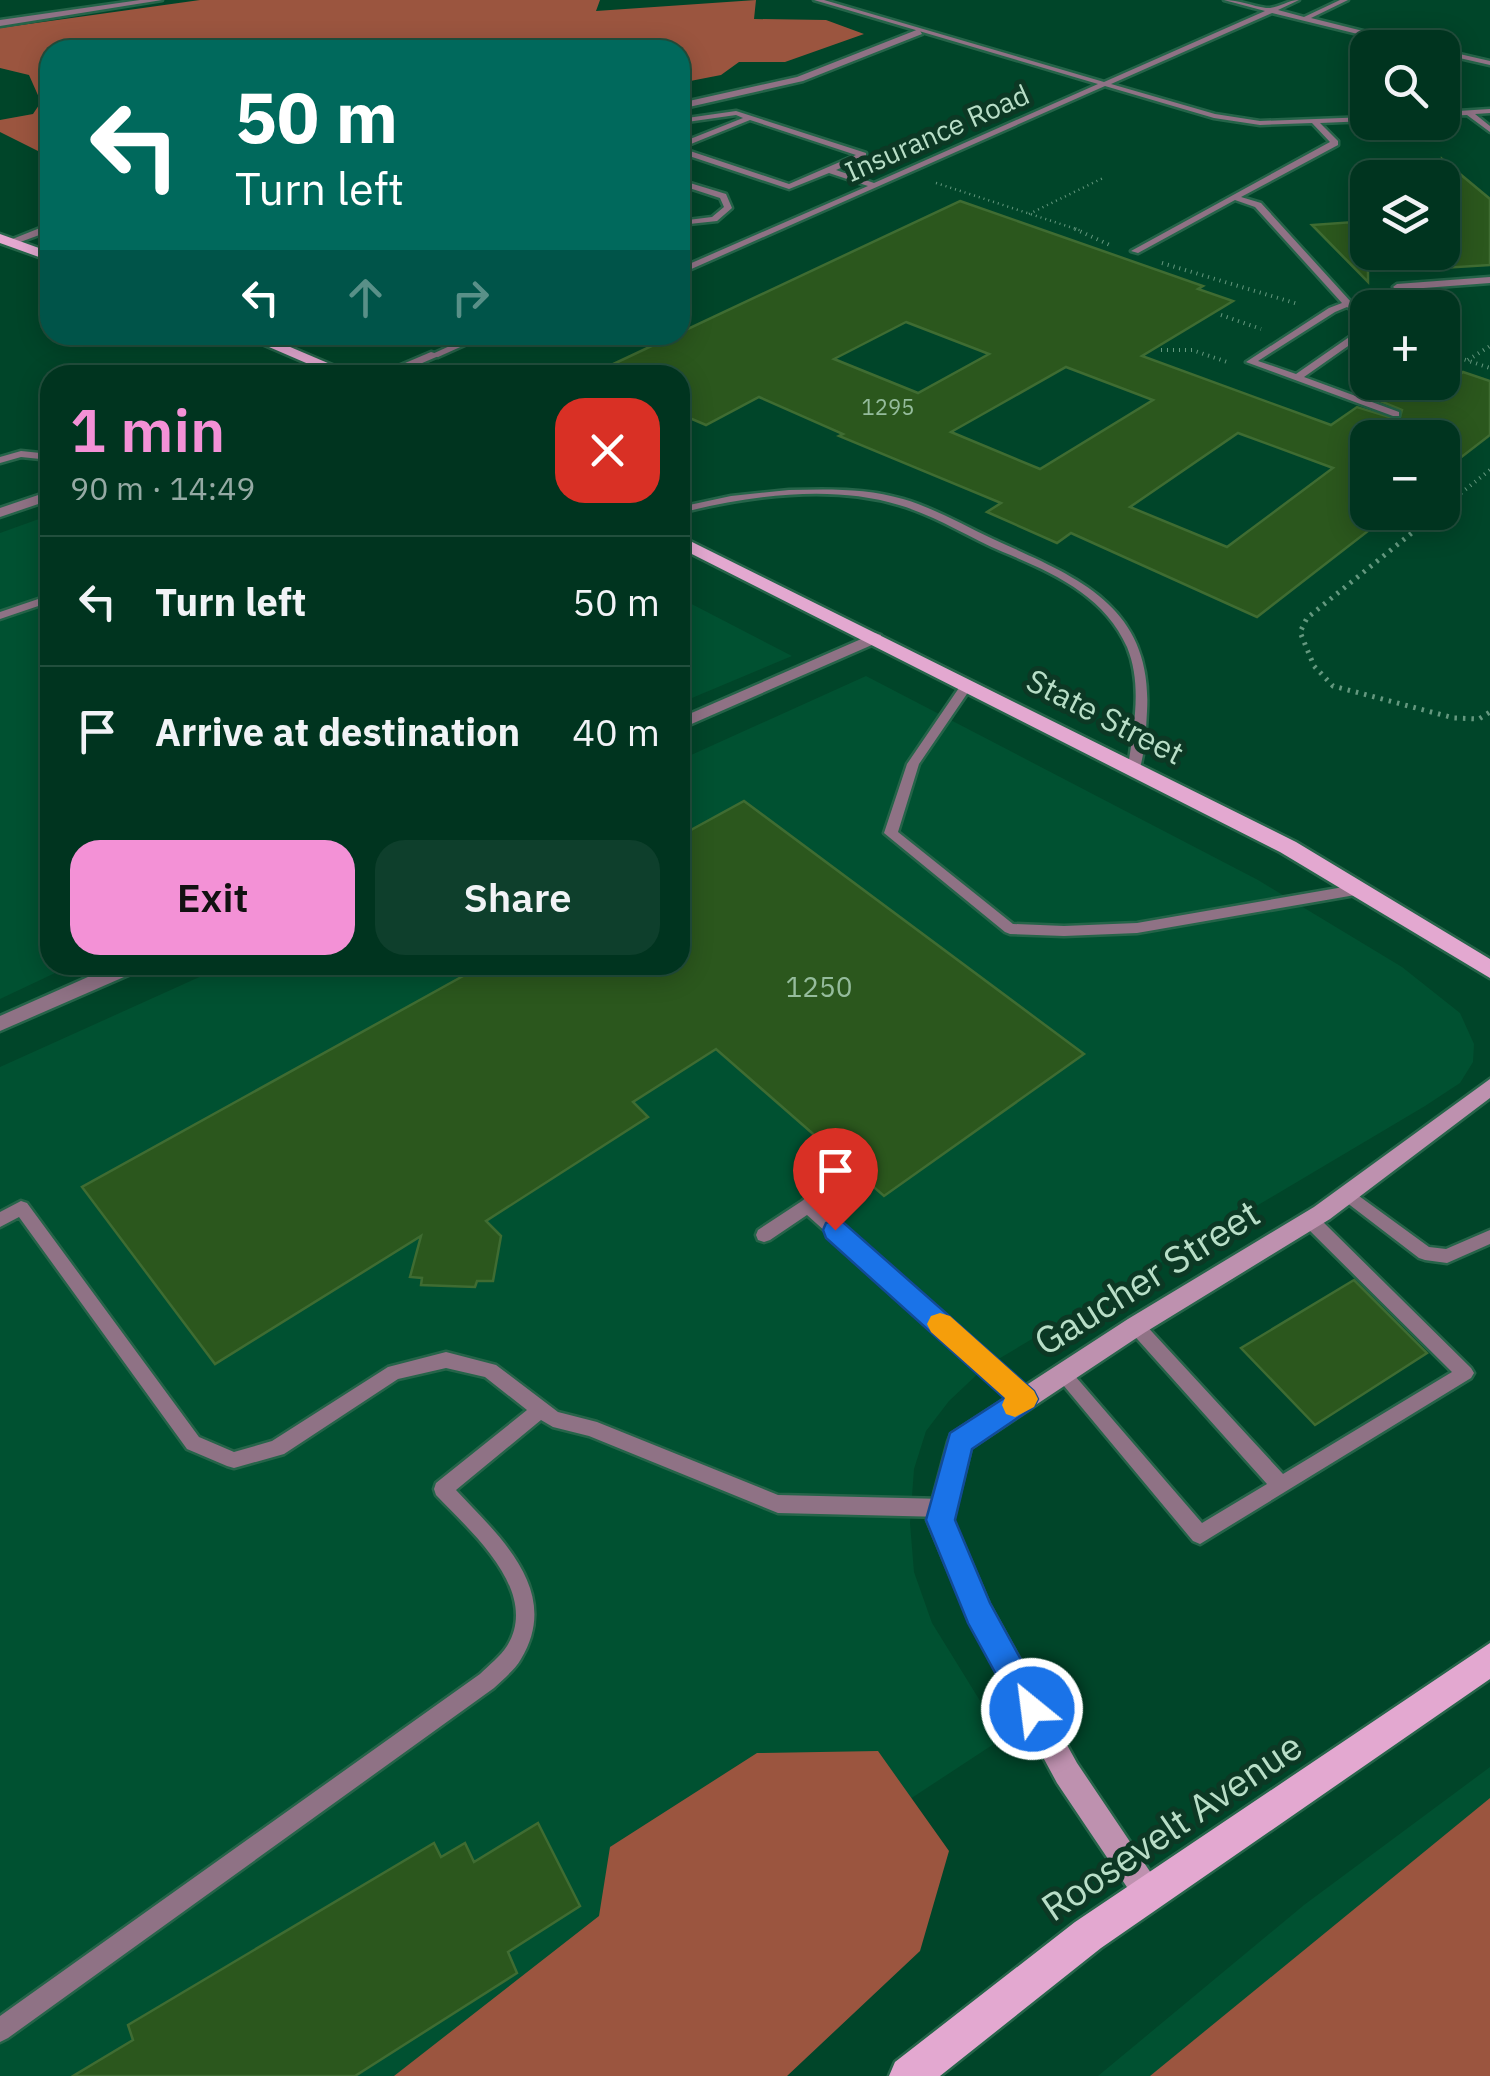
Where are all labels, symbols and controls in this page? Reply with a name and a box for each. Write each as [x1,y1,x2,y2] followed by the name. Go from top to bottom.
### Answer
[1350,30,1460,530] map controls
[1350,30,1460,140] button: search
[235,71,398,162] text: 50 m
[839,75,1035,190] street label: Insurance Road
[70,80,200,210] icon: left
[235,159,404,217] text: Turn left
[1350,160,1460,270] button: layers
[233,270,288,325] icon: left
[338,270,393,325] icon: ahead
[443,270,498,325] icon: right
[1350,290,1460,400] button: +
[70,390,225,469] text: 1 min
[862,392,914,421] house number: 1295
[555,398,660,503] button: close
[1350,420,1460,530] button: −
[70,467,256,509] text: 90 m · 14:49
[70,574,125,629] icon: left
[155,577,306,626] text: Turn left
[572,577,660,626] text: 50 m
[1020,659,1191,774] street label: State Street
[70,704,125,759] icon: arrive
[155,707,520,756] text: Arrive at destination
[572,707,660,756] text: 40 m
[70,840,355,955] button: Exit
[375,840,660,955] button: Share
[785,968,853,1005] house number: 1250
[793,1128,878,1231] pin
[808,1143,863,1198] icon: arrive
[1024,1188,1268,1366] street label: Gaucher Street
[980,1657,1084,1761] position arrow
[1031,1720,1311,1931] street label: Roosevelt Avenue

